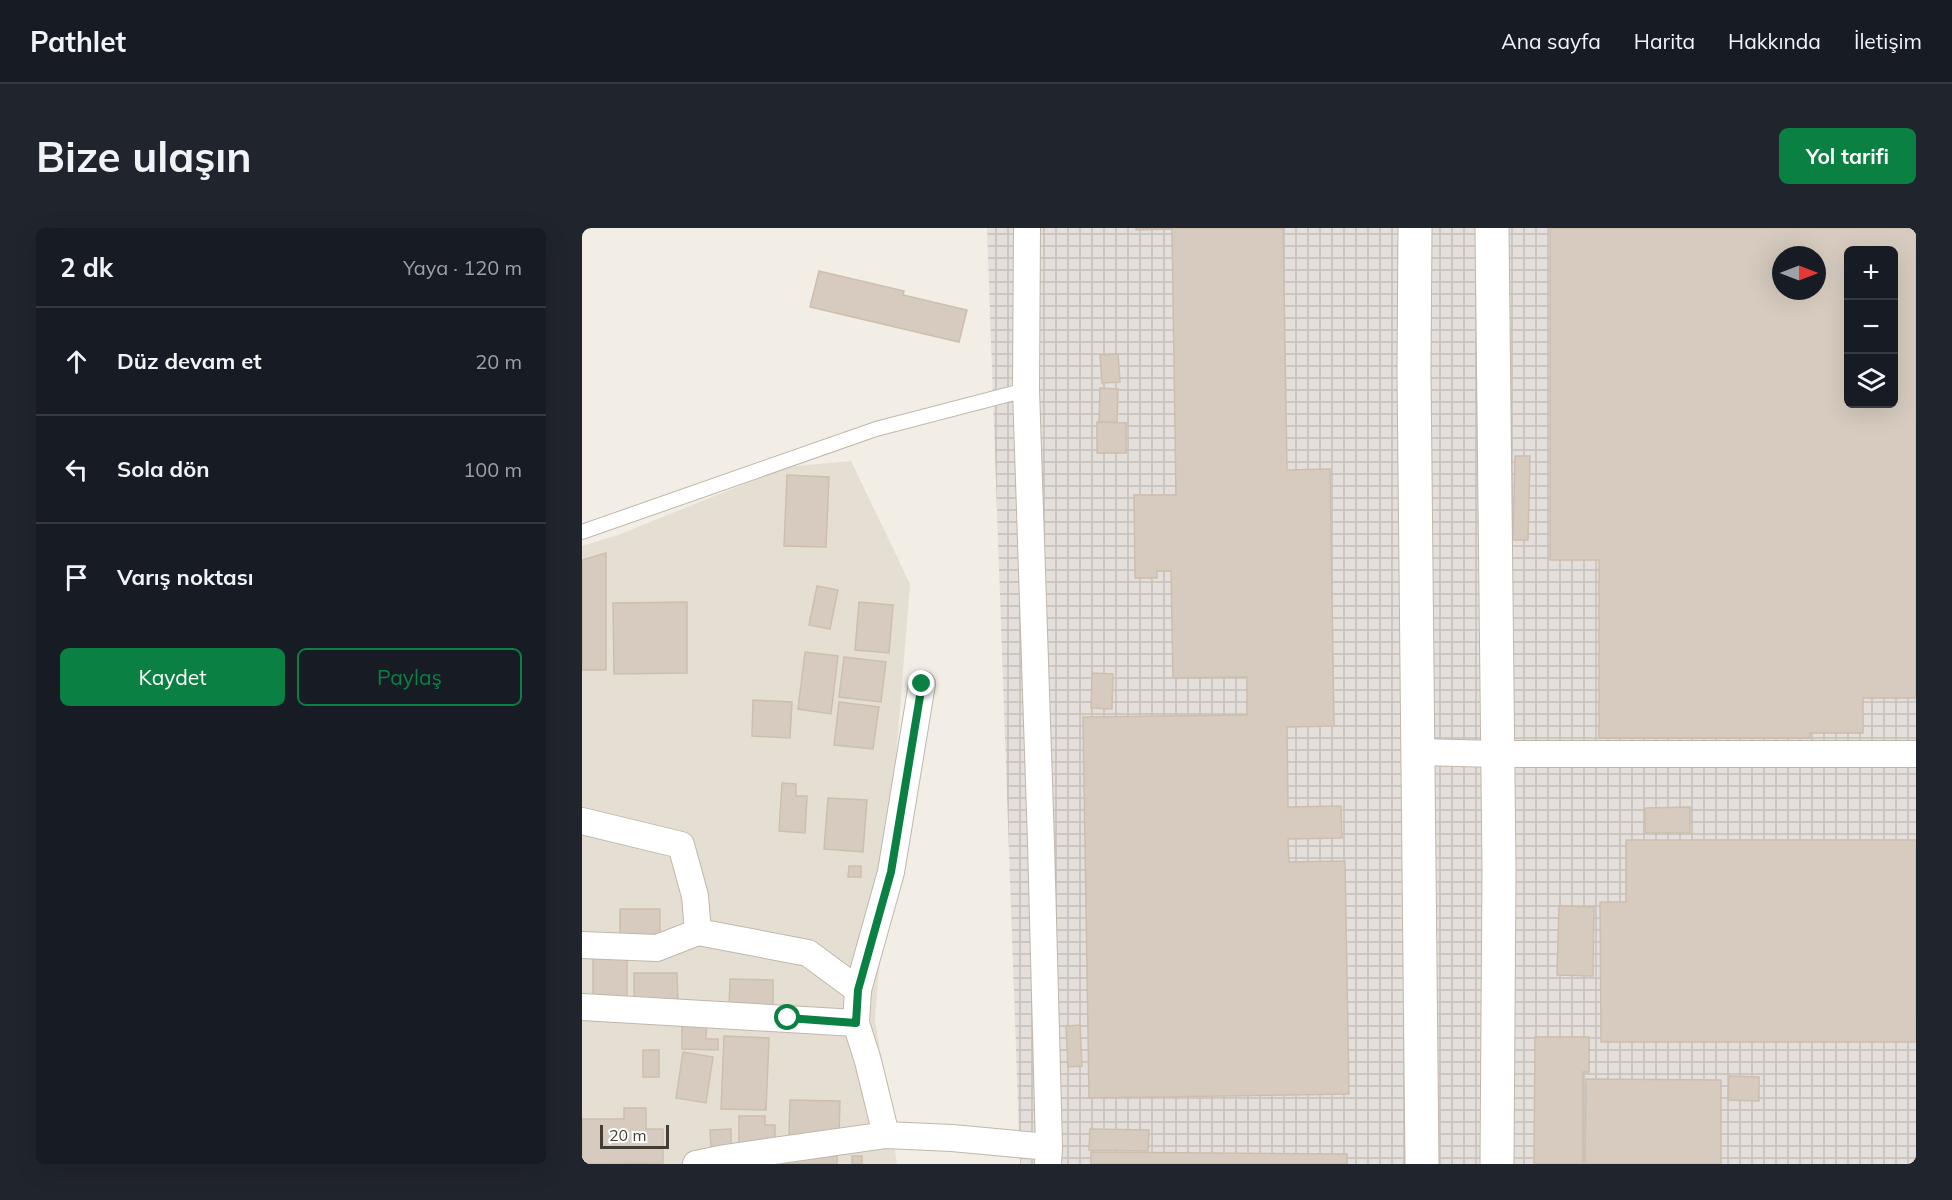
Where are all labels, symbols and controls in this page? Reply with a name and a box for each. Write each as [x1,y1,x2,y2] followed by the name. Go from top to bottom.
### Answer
[30,24,126,59] text: Pathlet
[1501,28,1601,54] text: Ana sayfa
[1634,28,1695,54] text: Harita
[1728,28,1821,54] text: Hakkında
[1854,28,1922,54] text: İletişim
[1779,128,1916,184] button: Yol tarifi
[36,130,252,183] text: Bize ulaşın
[1772,246,1826,300] north arrow
[1844,246,1898,408] map controls
[1844,246,1898,300] button: +
[60,251,113,284] text: 2 dk
[403,255,522,280] text: Yaya · 120 m
[1844,300,1898,354] button: −
[60,345,93,378] icon: ahead
[117,347,262,375] text: Düz devam et
[475,349,522,374] text: 20 m
[1844,354,1898,408] button: layers
[60,453,93,486] icon: left
[117,455,210,483] text: Sola dön
[463,457,522,482] text: 100 m
[60,561,93,594] icon: arrive
[117,563,253,591] text: Varış noktası
[60,648,285,706] button: Kaydet
[297,648,522,706] button: Paylaş
[908,670,934,696] route end
[774,1004,800,1030] route start
[600,1122,669,1150] scale bar
[609,1125,646,1145] text: 20 m

